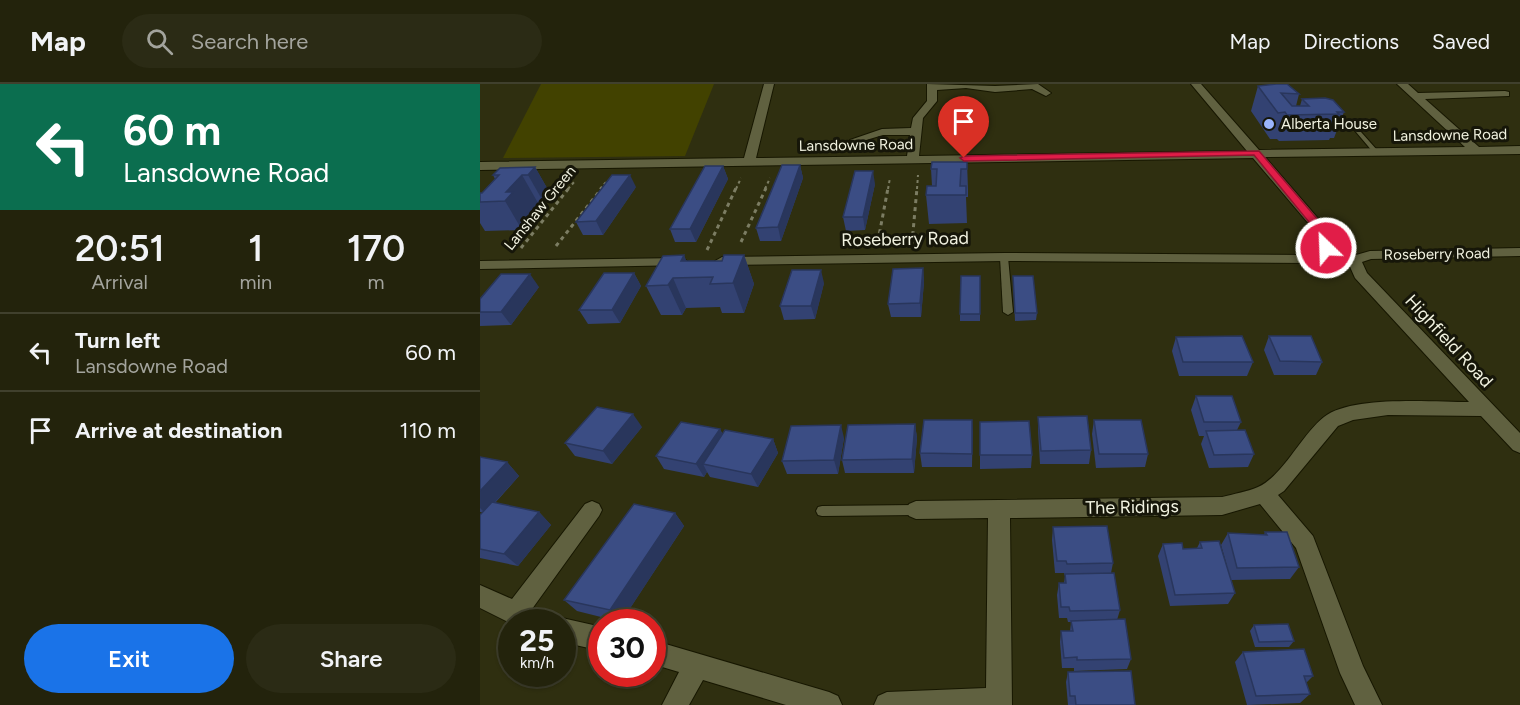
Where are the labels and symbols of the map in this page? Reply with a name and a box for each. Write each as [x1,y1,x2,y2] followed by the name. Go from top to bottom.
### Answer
[938,96,989,158] pin
[1281,115,1377,133] place label: Alberta House
[1262,117,1276,131] marker: Alberta House
[1393,125,1507,145] street label: Lansdowne Road
[799,135,913,155] street label: Lansdowne Road
[500,162,580,254] street label: Lanshaw Green
[1294,216,1358,280] position arrow
[841,227,969,251] street label: Roseberry Road
[1384,244,1490,264] street label: Roseberry Road
[1400,290,1498,392] street label: Highfield Road
[1085,495,1179,519] street label: The Ridings
[588,609,666,687] speed limit sign: 30

